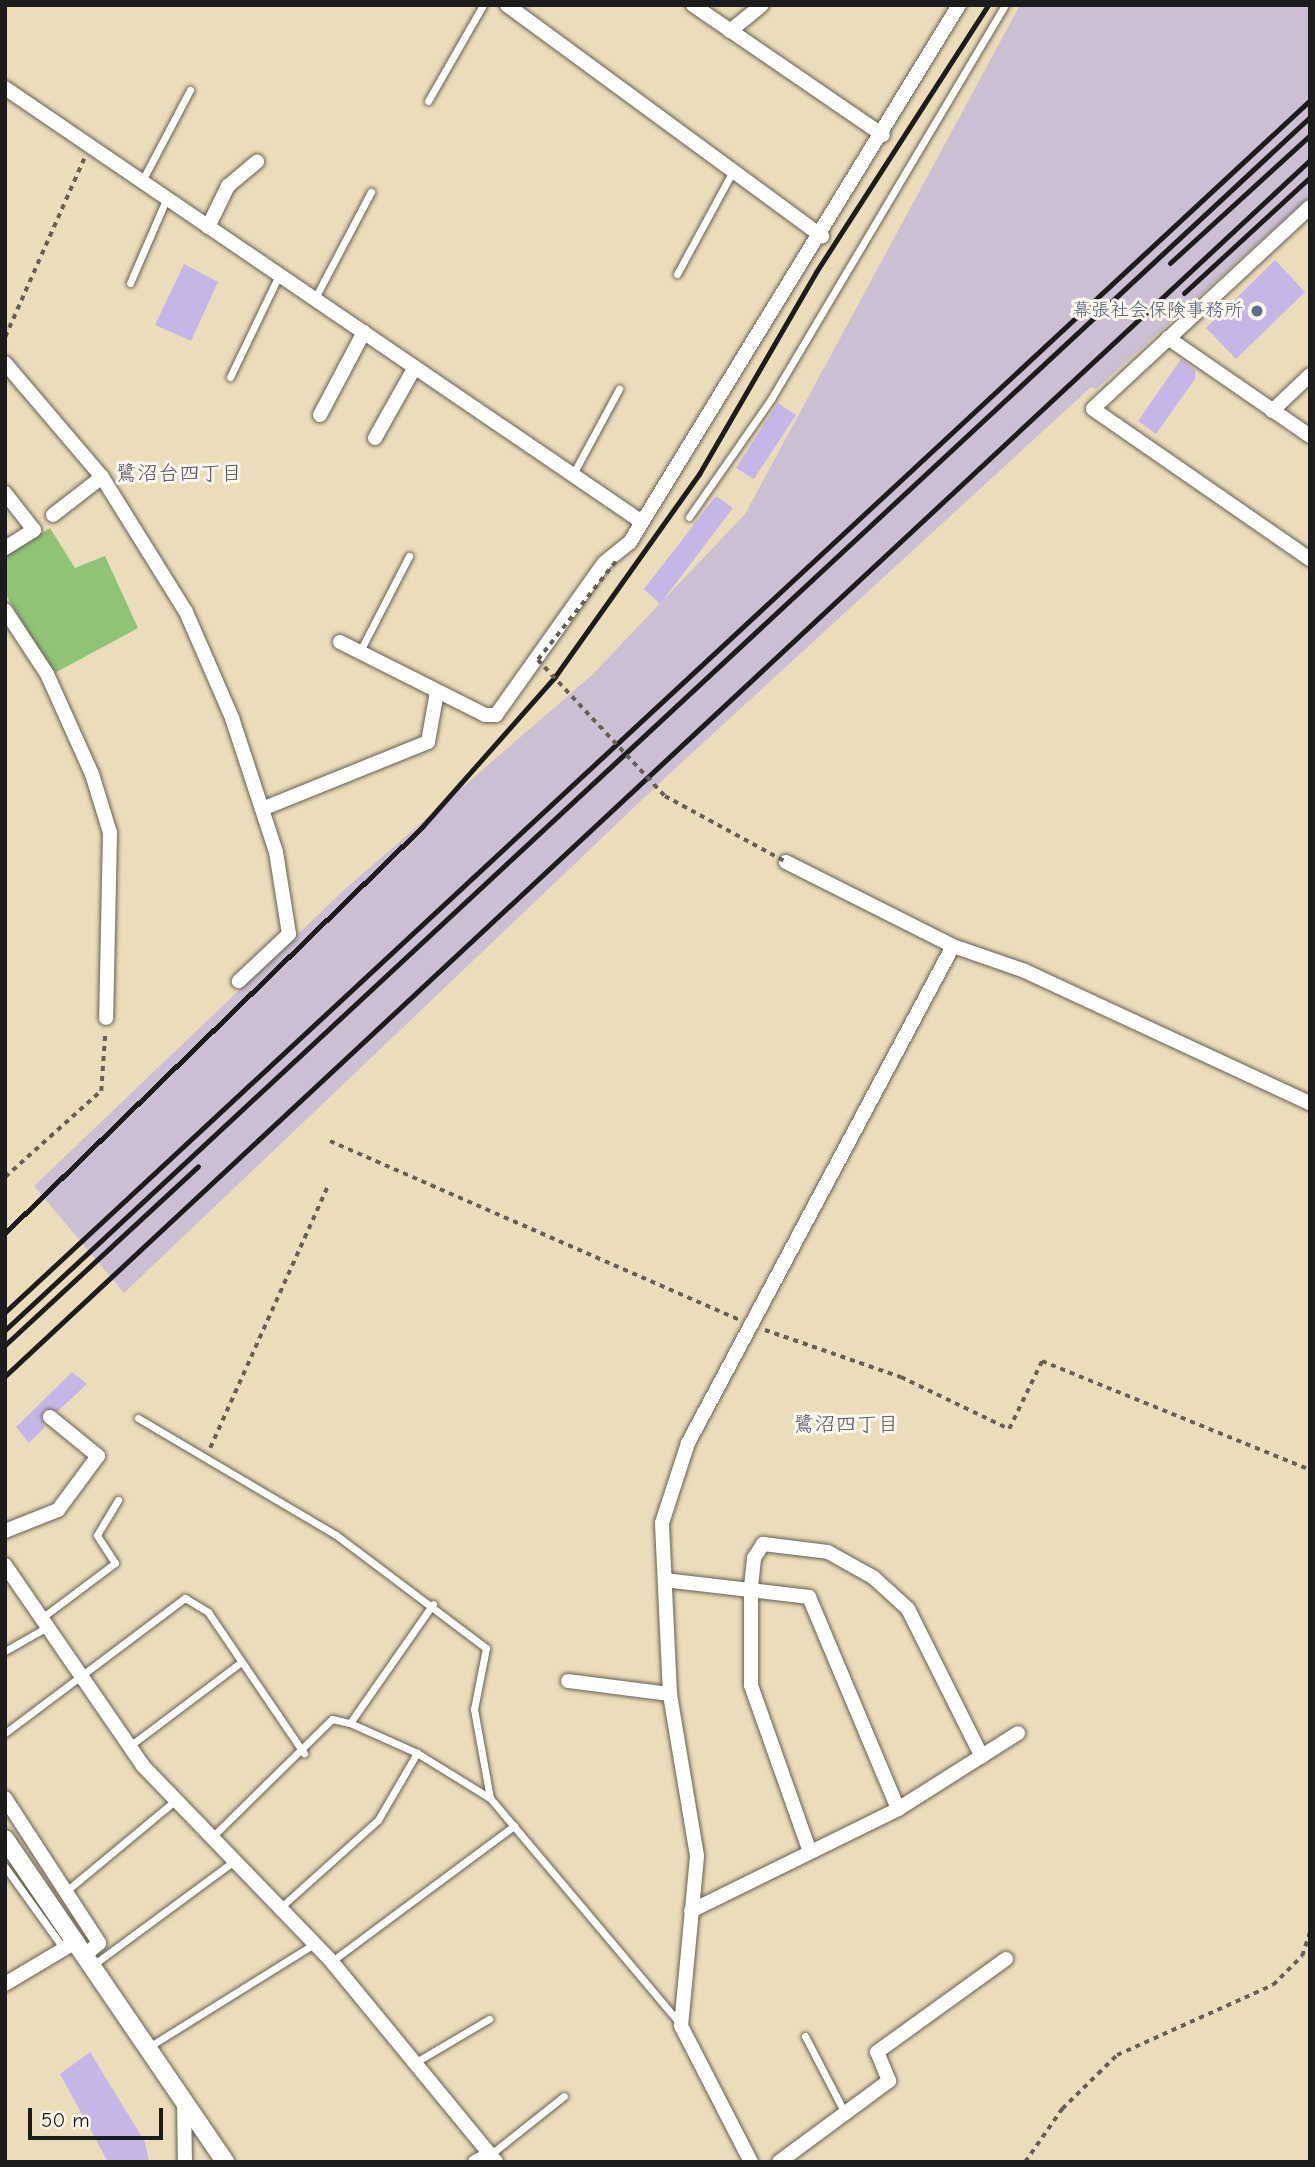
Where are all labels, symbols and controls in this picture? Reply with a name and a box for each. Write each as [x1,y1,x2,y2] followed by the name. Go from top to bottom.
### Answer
[1072,300,1243,322] place label: 幕張社会保険事務所
[1249,303,1265,319] marker: 幕張社会保険事務所
[116,460,242,486] district label: 鷺沼台四丁目
[794,1411,898,1437] district label: 鷺沼四丁目
[32,2094,166,2138] scale bar
[41,2108,90,2132] text: 50 m

